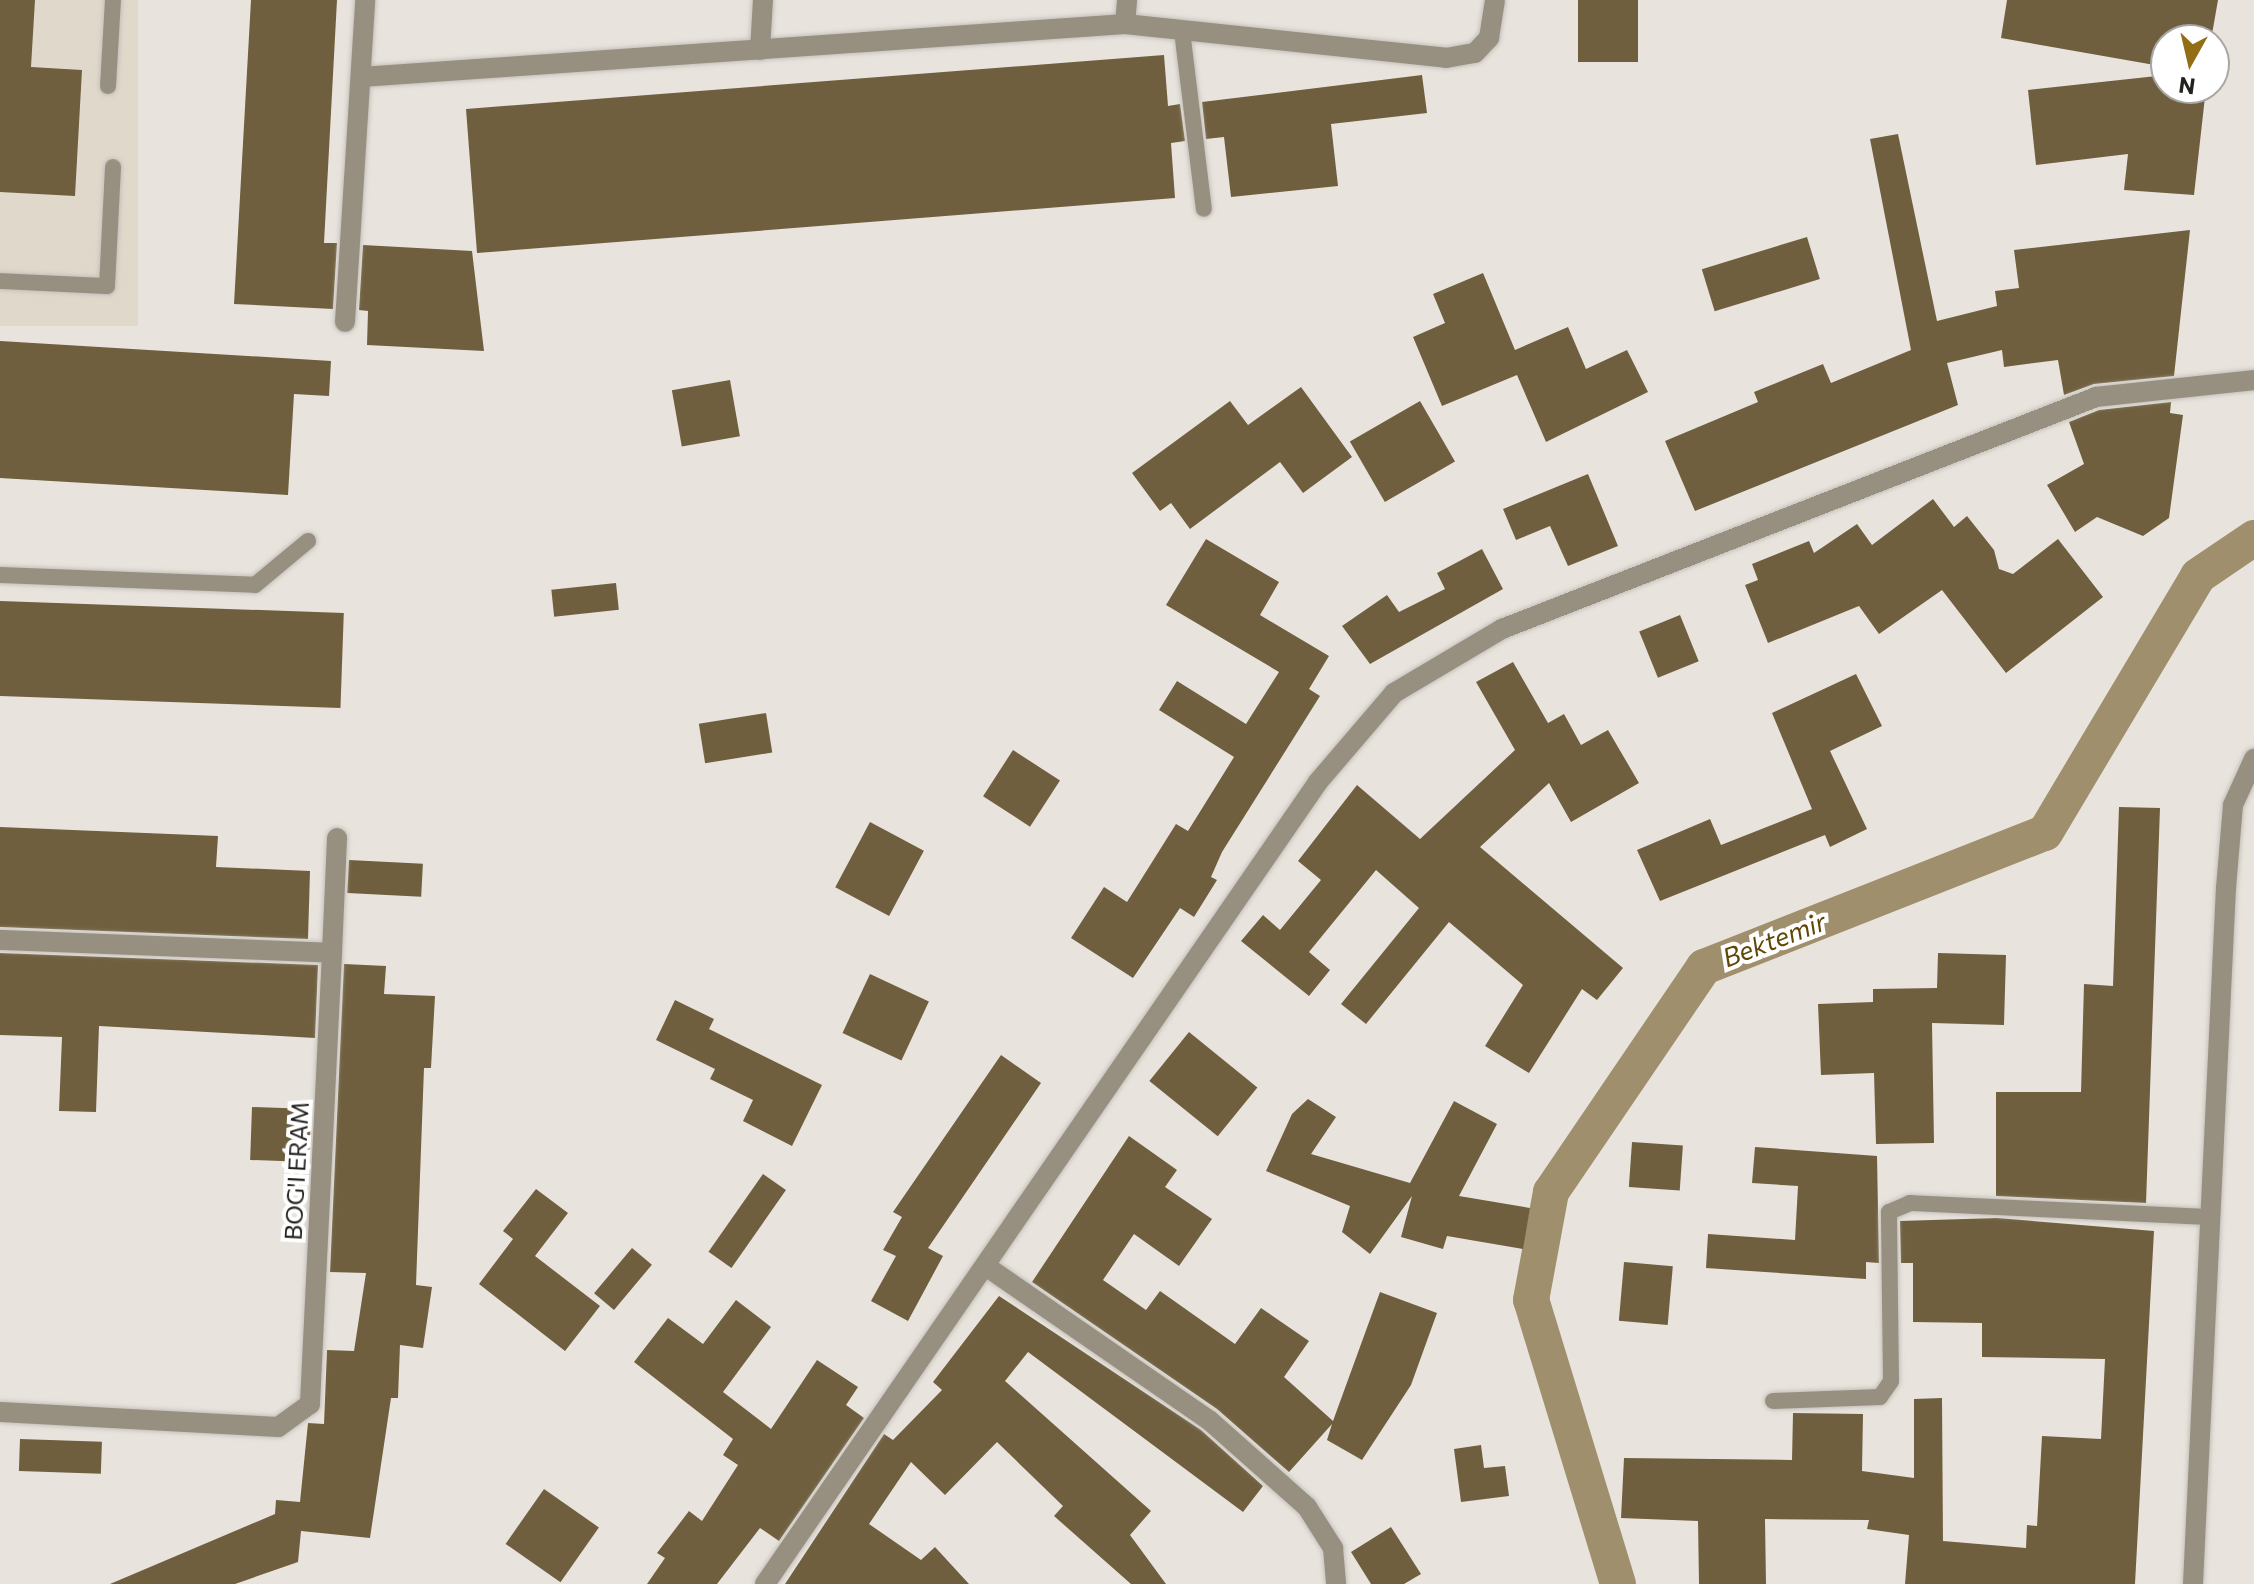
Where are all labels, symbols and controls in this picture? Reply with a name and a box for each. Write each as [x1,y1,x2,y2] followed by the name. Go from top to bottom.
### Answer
[2150,24,2230,104] north arrow
[2177,72,2197,101] text: N
[1718,905,1830,973] water label: Bektemir
[278,1101,314,1241] street label: BOG'I ERAM

